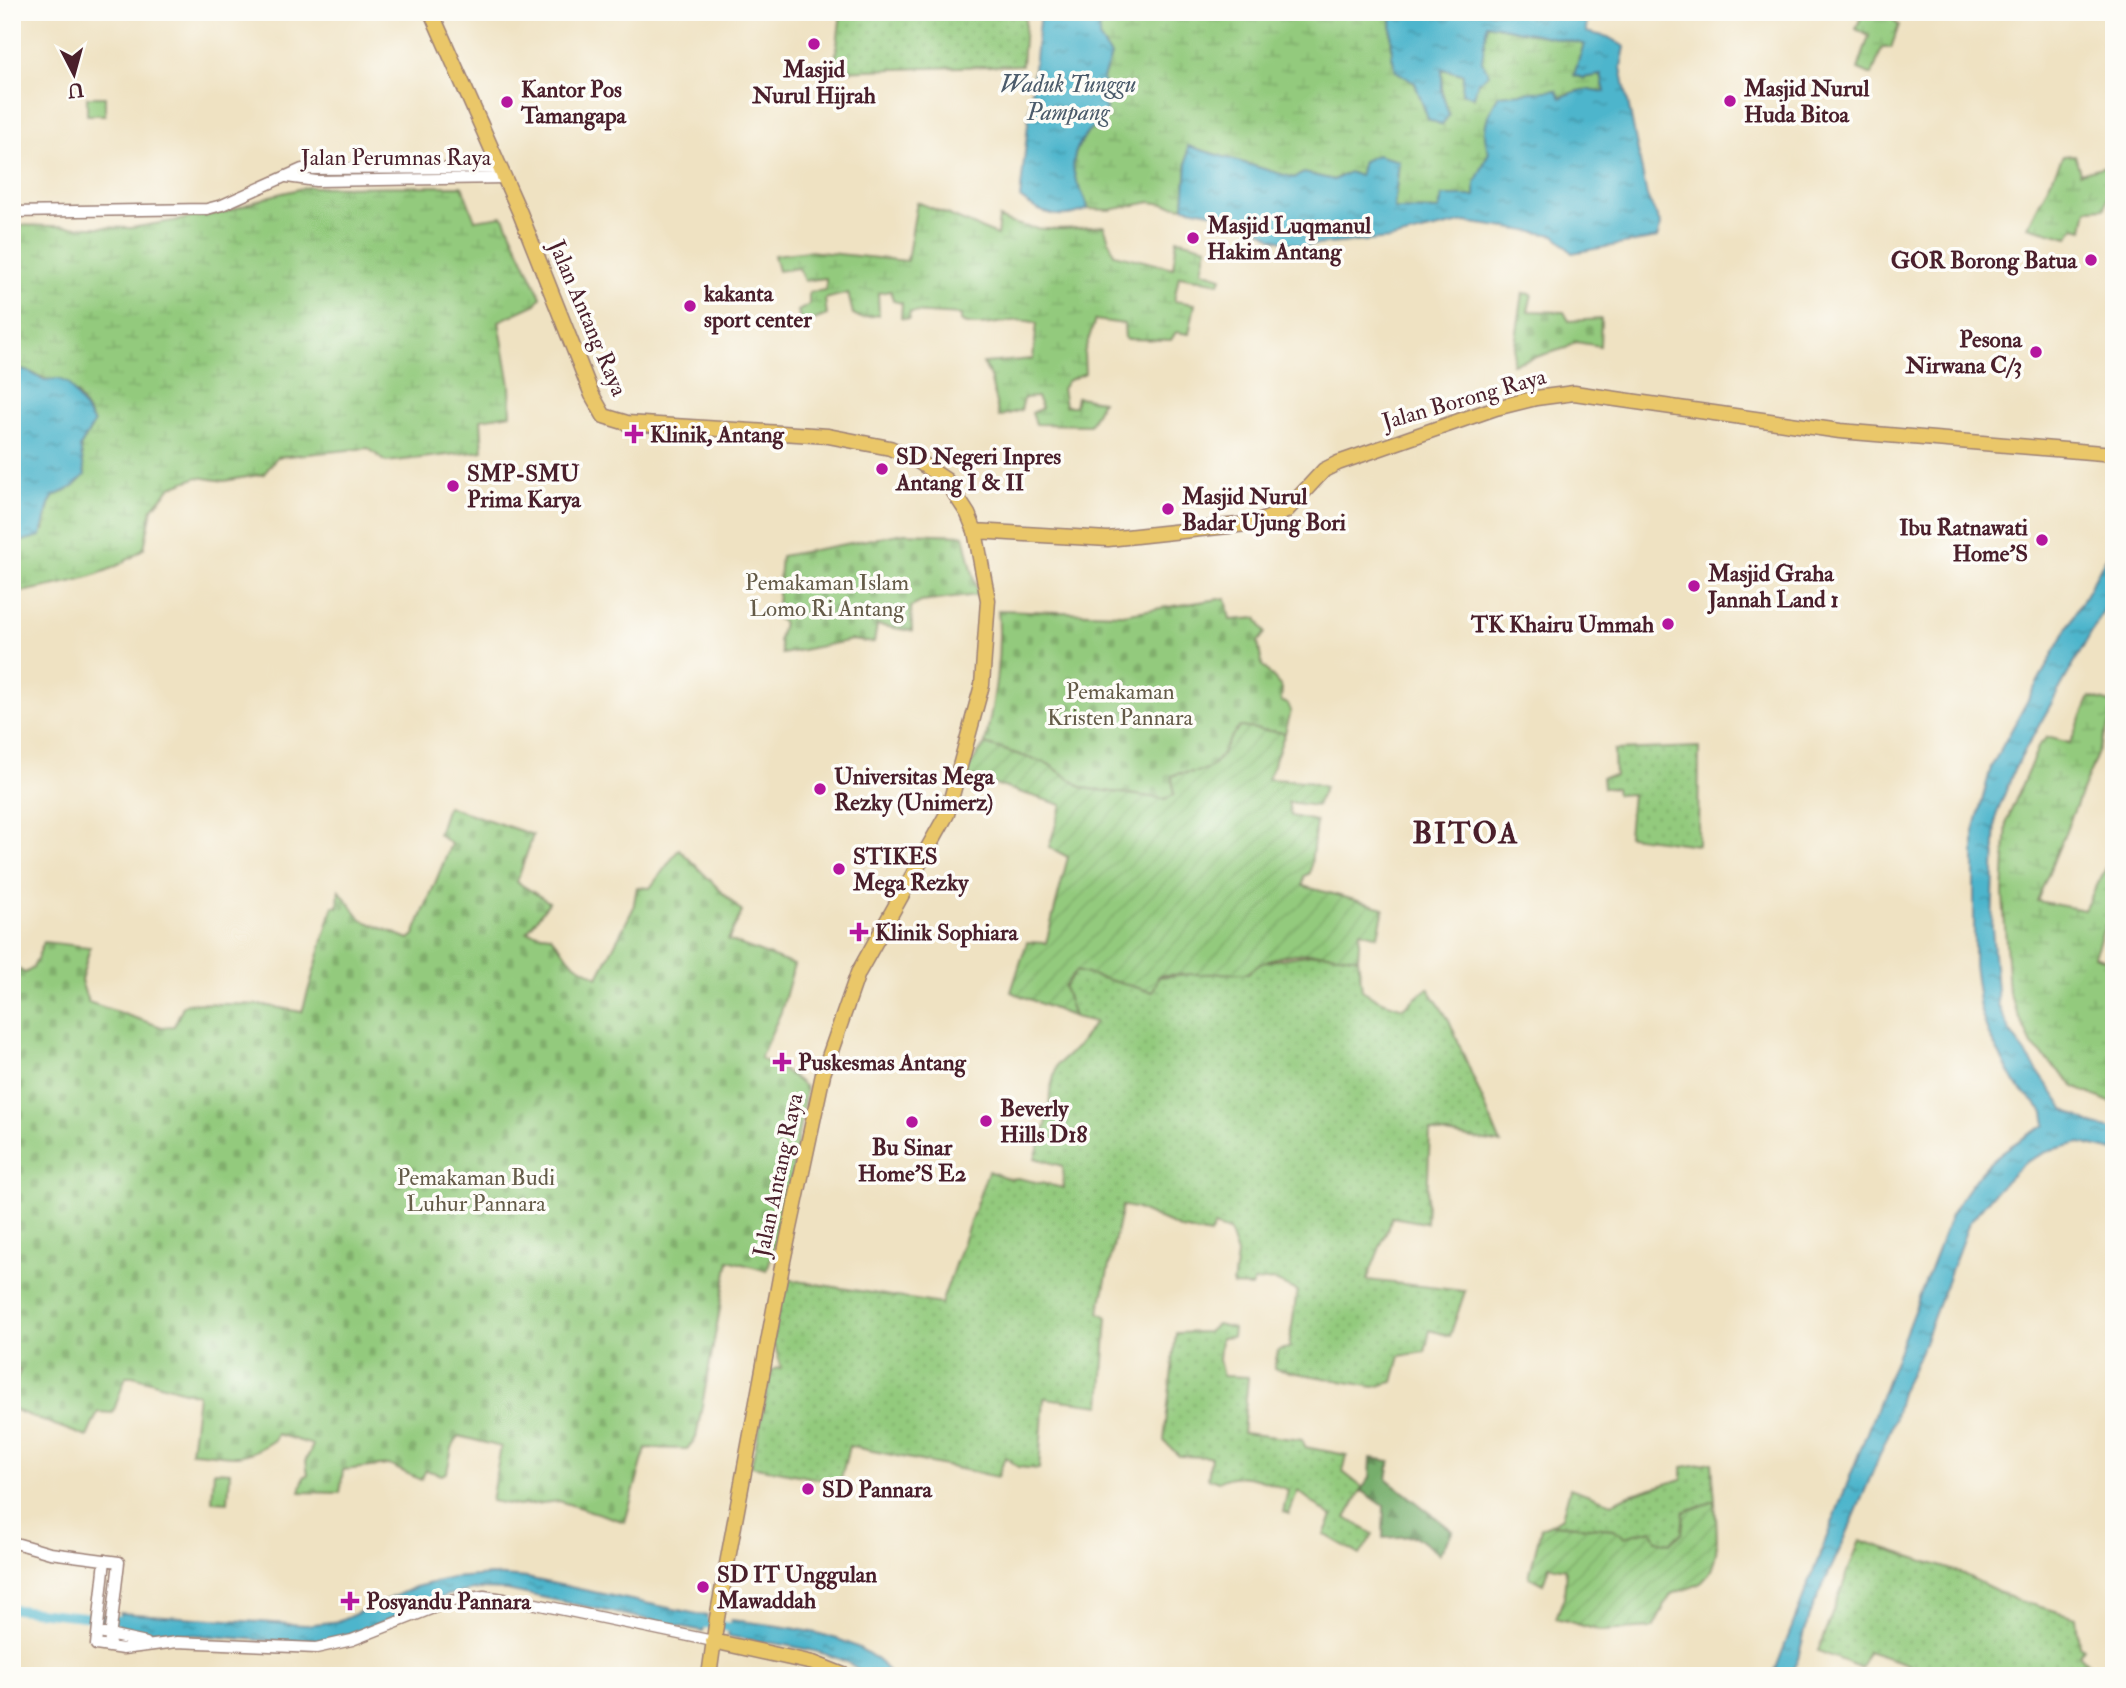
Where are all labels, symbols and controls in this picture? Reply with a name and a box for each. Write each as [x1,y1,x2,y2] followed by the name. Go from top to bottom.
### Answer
[806,36,822,52] marker: Masjid Nurul Hijrah
[38,38,108,108] north arrow
[751,55,876,110] place label: Masjid Nurul Hijrah
[1000,69,1136,128] water label: Waduk Tunggu Pampang
[1743,74,1870,129] place label: Masjid Nurul Huda Bitoa
[520,75,628,131] place label: Kantor Pos Tamangapa
[66,77,85,103] text: U
[1722,93,1738,109] marker: Masjid Nurul Huda Bitoa
[499,94,515,110] marker: Kantor Pos Tamangapa
[300,143,492,172] street label: Jalan Perumnas Raya
[1206,211,1372,267] place label: Masjid Luqmanul Hakim Antang
[1185,230,1201,246] marker: Masjid Luqmanul Hakim Antang
[542,235,634,401] street label: Jalan Antang Raya
[1891,246,2079,276] place label: GOR Borong Batua
[2083,252,2099,268] marker: GOR Borong Batua
[703,279,812,335] place label: kakanta sport center
[682,298,698,314] marker: kakanta sport center
[1905,325,2024,380] place label: Pesona Nirwana C/3
[2028,344,2044,360] marker: Pesona Nirwana C/3
[1378,362,1550,437] street label: Jalan Borong Raya
[650,420,785,450] place label: Klinik, Antang
[624,424,644,444] marker: Klinik, Antang
[895,442,1061,498] place label: SD Negeri Inpres Antang I & II
[467,459,582,515] place label: SMP-SMU Prima Karya
[874,461,890,477] marker: SD Negeri Inpres Antang I & II
[445,478,461,494] marker: SMP-SMU Prima Karya
[1181,482,1346,538] place label: Masjid Nurul Badar Ujung Bori
[1160,501,1176,517] marker: Masjid Nurul Badar Ujung Bori
[1899,513,2028,568] place label: Ibu Ratnawati Home'S
[2034,532,2050,548] marker: Ibu Ratnawati Home'S
[1707,559,1839,615] place label: Masjid Graha Jannah Land 1
[745,568,909,623] park label: Pemakaman Islam Lomo Ri Antang
[1686,578,1702,594] marker: Masjid Graha Jannah Land 1
[1470,610,1654,639] place label: TK Khairu Ummah
[1660,616,1676,632] marker: TK Khairu Ummah
[1047,677,1194,732] park label: Pemakaman Kristen Pannara
[834,762,996,818] place label: Universitas Mega Rezky (Unimerz)
[812,781,828,797] marker: Universitas Mega Rezky (Unimerz)
[1412,815,1520,852] district label: BITOA
[852,842,969,898] place label: STIKES Mega Rezky
[831,861,847,877] marker: STIKES Mega Rezky
[875,918,1019,948] place label: Klinik Sophiara
[849,922,869,942] marker: Klinik Sophiara
[798,1048,968,1078] place label: Puskesmas Antang
[772,1052,792,1072] marker: Puskesmas Antang
[746,1090,810,1261] street label: Jalan Antang Raya
[1000,1094,1087,1149] place label: Beverly Hills D18
[978,1113,994,1129] marker: Beverly Hills D18
[904,1114,920,1130] marker: Bu Sinar Home'S E2
[858,1133,967,1188] place label: Bu Sinar Home'S E2
[397,1163,555,1218] park label: Pemakaman Budi Luhur Pannara
[822,1475,933,1504] place label: SD Pannara
[800,1481,816,1497] marker: SD Pannara
[716,1560,877,1615] place label: SD IT Unggulan Mawaddah
[695,1579,711,1595] marker: SD IT Unggulan Mawaddah
[366,1587,532,1617] place label: Posyandu Pannara
[340,1591,360,1611] marker: Posyandu Pannara

